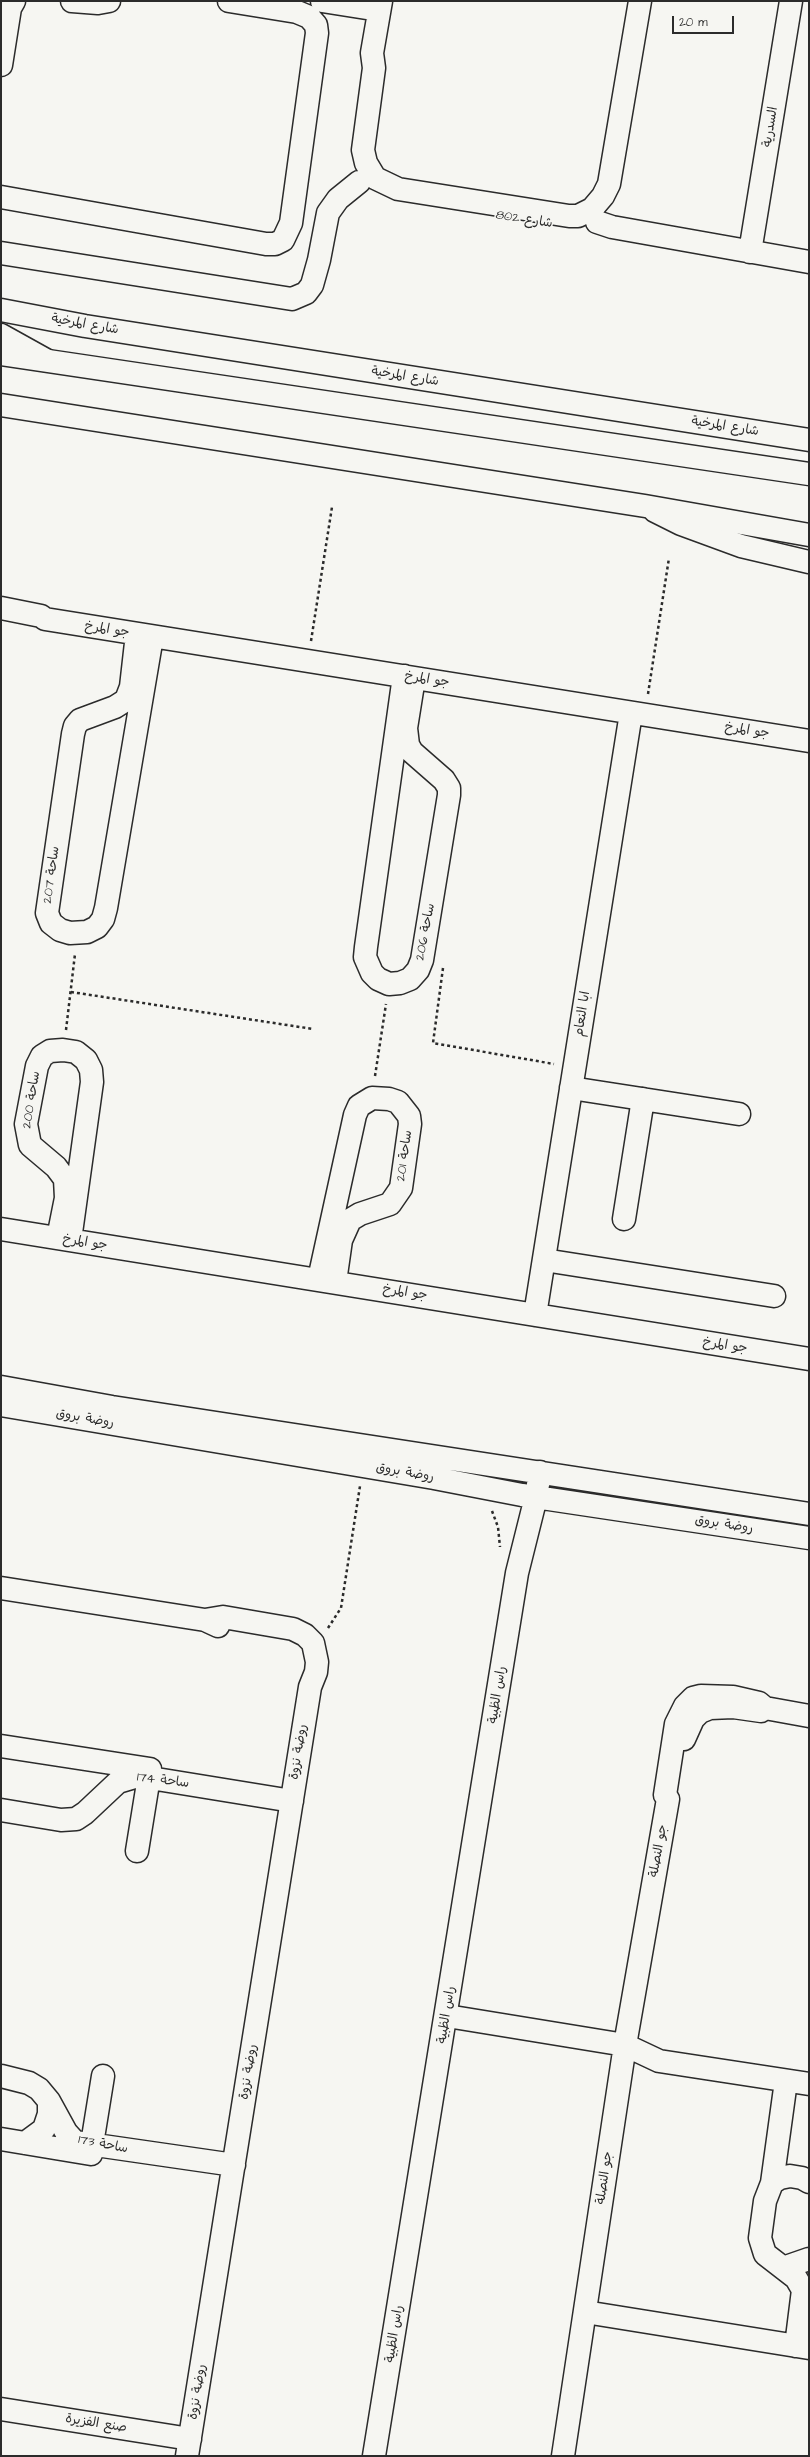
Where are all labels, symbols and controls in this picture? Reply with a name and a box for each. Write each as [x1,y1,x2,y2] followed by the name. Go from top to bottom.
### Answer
[674,8,736,34] scale bar
[679,14,708,31] text: 20 m
[760,106,782,148] street label: السدرية
[494,208,554,232] street label: شارع 802
[50,311,120,339] street label: شارع المرخية
[370,364,440,390] street label: شارع المرخية
[690,414,760,440] street label: شارع المرخية
[84,619,130,641] street label: جو المرخ
[404,669,450,691] street label: جو المرخ
[724,720,770,742] street label: جو المرخ
[40,845,64,905] street label: ساحة 207
[413,902,439,962] street label: ساحة 206
[572,990,594,1038] street label: ابا النعام
[20,1070,44,1130] street label: ساحة 200
[394,1129,416,1183] street label: ساحة 201
[62,1232,108,1254] street label: جو المرخ
[382,1282,428,1304] street label: جو المرخ
[702,1335,748,1357] street label: جو المرخ
[55,1406,115,1432] street label: روضة بروق
[375,1460,435,1486] street label: روضة بروق
[694,1513,754,1537] street label: روضة بروق
[486,1665,510,1725] street label: راس الظبية
[287,1723,311,1781] street label: روضة نزوة
[136,1770,190,1792] street label: ساحة 174
[647,1823,671,1879] street label: جو النصلة
[435,1985,459,2045] street label: راس الظبية
[237,2043,261,2101] street label: روضة نزوة
[77,2133,129,2157] street label: ساحة 173
[594,2151,616,2205] street label: جو النصلة
[383,2304,407,2364] street label: راس الظبية
[186,2363,210,2421] street label: روضة نزوة
[64,2411,128,2437] street label: صنع الفزيرة

